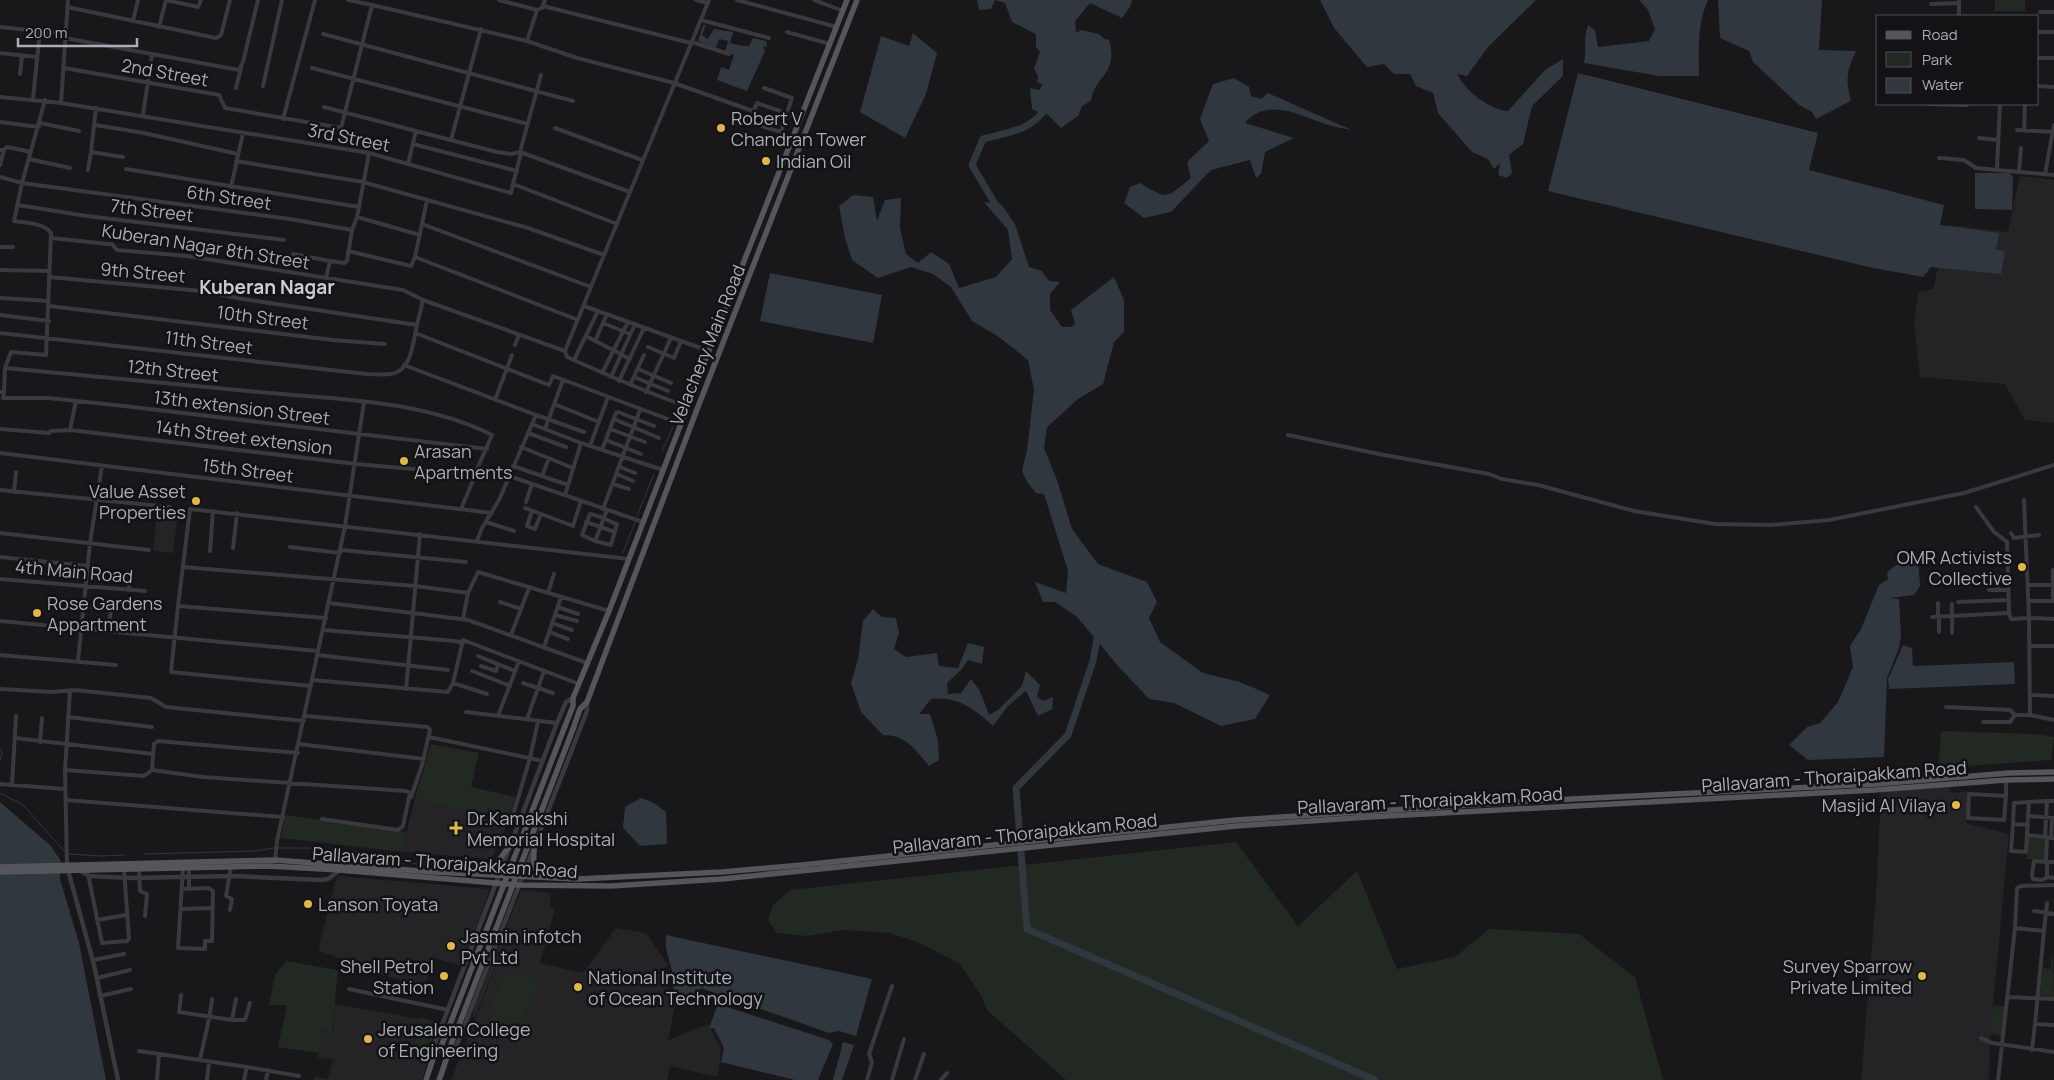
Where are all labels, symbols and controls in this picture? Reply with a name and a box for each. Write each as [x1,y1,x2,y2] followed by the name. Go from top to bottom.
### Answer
[18,15,136,47] scale bar
[1876,15,2039,105] legend
[25,22,68,43] text: 200 m
[1922,24,1958,45] text: Road
[1922,49,1952,70] text: Park
[120,53,210,91] street label: 2nd Street
[1922,74,1964,95] text: Water
[731,106,867,151] place label: Robert V Chandran Tower
[306,117,392,157] street label: 3rd Street
[715,122,727,134] marker: Robert V Chandran Tower
[776,149,851,173] place label: Indian Oil
[760,155,772,167] marker: Indian Oil
[185,179,273,215] street label: 6th Street
[109,193,195,227] street label: 7th Street
[100,218,312,274] street label: Kuberan Nagar 8th Street
[99,256,187,288] street label: 9th Street
[664,261,750,429] street label: Velachery Main Road
[199,274,335,300] district label: Kuberan Nagar
[216,299,310,335] street label: 10th Street
[164,325,254,359] street label: 11th Street
[126,353,220,387] street label: 12th Street
[153,384,331,430] street label: 13th extension Street
[154,414,334,460] street label: 14th Street extension
[414,439,513,484] place label: Arasan Apartments
[201,452,295,488] street label: 15th Street
[398,455,410,467] marker: Arasan Apartments
[89,479,186,524] place label: Value Asset Properties
[190,495,202,507] marker: Value Asset Properties
[1897,545,2012,590] place label: OMR Activists Collective
[14,554,134,588] street label: 4th Main Road
[2016,561,2028,573] marker: OMR Activists Collective
[47,591,163,636] place label: Rose Gardens Appartment
[31,607,43,619] marker: Rose Gardens Appartment
[1701,755,1967,797] street label: Pallavaram - Thoraipakkam Road
[1297,781,1563,819] street label: Pallavaram - Thoraipakkam Road
[1822,793,1946,817] place label: Masjid Al Vilaya
[1950,799,1962,811] marker: Masjid Al Vilaya
[467,806,615,851] place label: Dr.Kamakshi Memorial Hospital
[892,807,1158,859] street label: Pallavaram - Thoraipakkam Road
[449,821,463,835] marker: Dr.Kamakshi Memorial Hospital
[312,841,578,883] street label: Pallavaram - Thoraipakkam Road
[318,892,438,916] place label: Lanson Toyata
[302,898,314,910] marker: Lanson Toyata
[461,924,582,969] place label: Jasmin infotch Pvt Ltd
[445,940,457,952] marker: Jasmin infotch Pvt Ltd
[340,954,434,999] place label: Shell Petrol Station
[1783,954,1912,999] place label: Survey Sparrow Private Limited
[588,965,763,1010] place label: National Institute of Ocean Technology
[438,970,450,982] marker: Shell Petrol Station
[1916,970,1928,982] marker: Survey Sparrow Private Limited
[572,981,584,993] marker: National Institute of Ocean Technology
[378,1017,530,1062] place label: Jerusalem College of Engineering
[362,1033,374,1045] marker: Jerusalem College of Engineering

